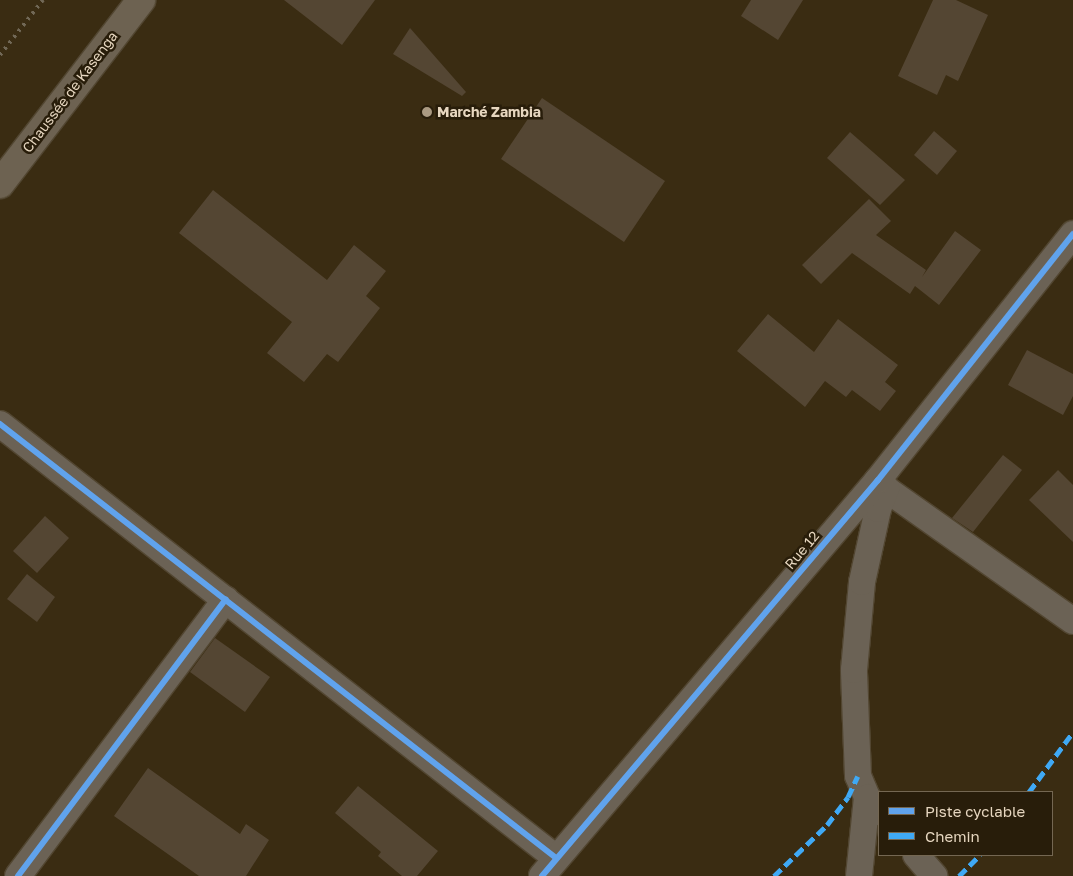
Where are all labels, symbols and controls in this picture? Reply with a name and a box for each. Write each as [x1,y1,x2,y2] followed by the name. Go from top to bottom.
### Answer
[19,28,121,156] street label: Chaussée de Kasenga
[437,104,541,120] place label: Marché Zambia
[421,106,433,118] marker: Marché Zambia
[781,528,823,572] street label: Rue 12
[878,791,1053,856] legend
[925,802,1025,820] text: Piste cyclable
[925,827,980,845] text: Chemin

